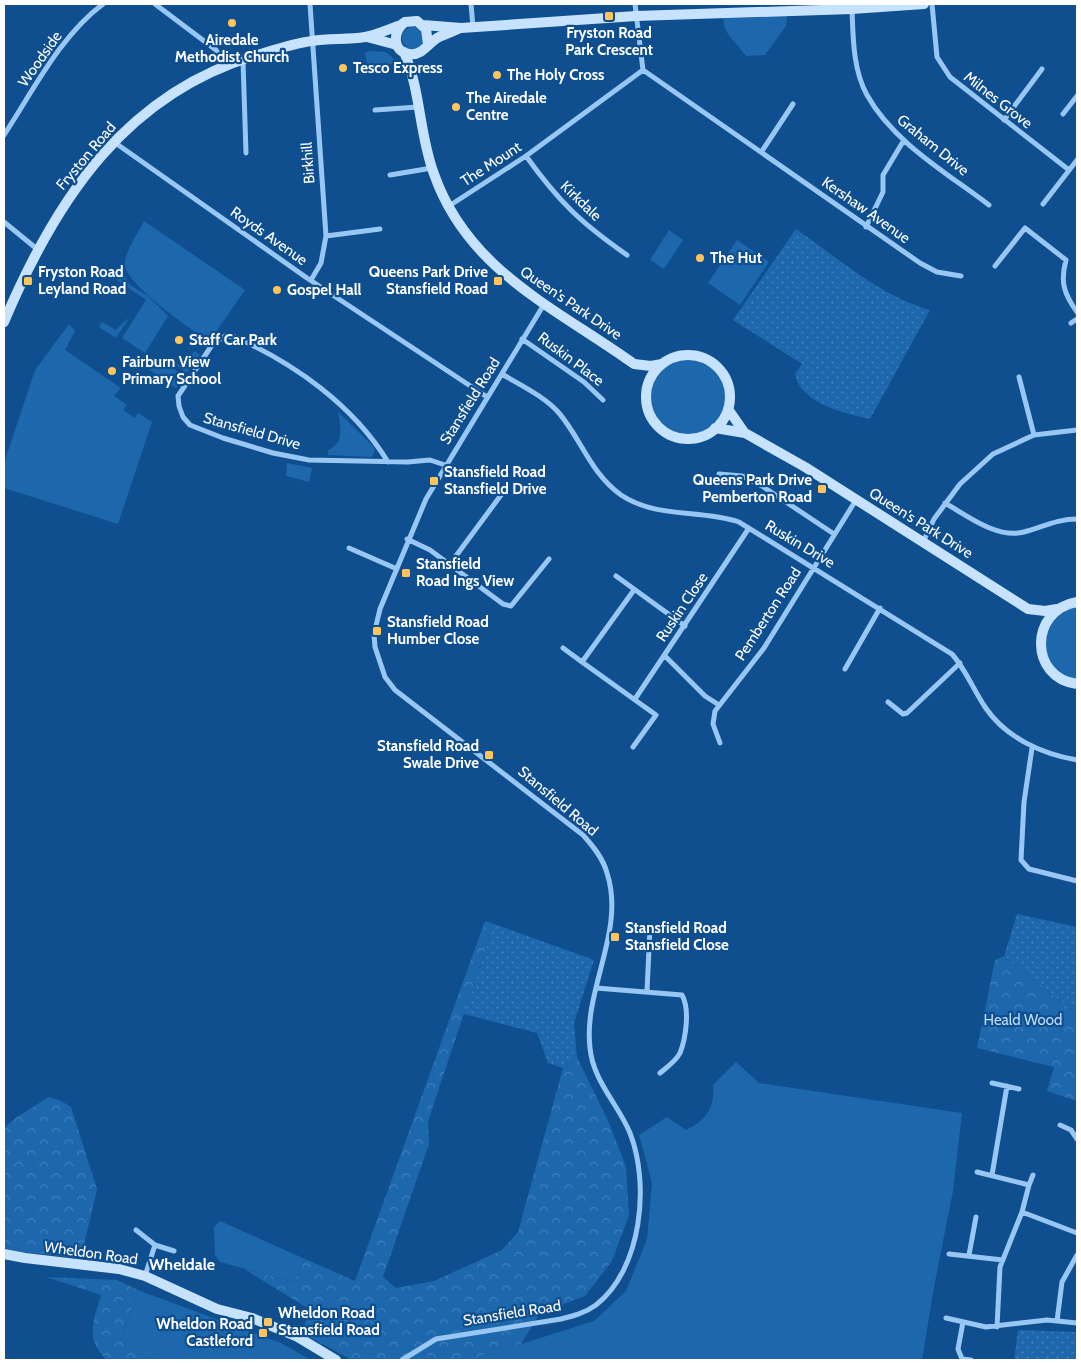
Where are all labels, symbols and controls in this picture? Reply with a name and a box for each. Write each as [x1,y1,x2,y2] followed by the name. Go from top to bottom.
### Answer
[603,10,615,22] marker: Fryston Road Park Crescent
[226,17,238,29] marker: Airedale Methodist Church
[565,24,653,59] place label: Fryston Road Park Crescent
[14,27,66,90] street label: Woodside
[175,31,289,66] place label: Airedale Methodist Church
[353,59,443,77] place label: Tesco Express
[337,62,349,74] marker: Tesco Express
[507,66,604,84] place label: The Holy Cross
[960,68,1036,133] street label: Milnes Grove
[491,69,503,81] marker: The Holy Cross
[466,89,547,124] place label: The Airedale Centre
[450,101,462,113] marker: The Airedale Centre
[893,111,973,180] street label: Graham Drive
[52,118,120,194] street label: Fryston Road
[457,138,525,190] street label: The Mount
[298,141,318,185] street label: Birkhill
[818,173,914,247] street label: Kershaw Avenue
[557,177,605,225] street label: Kirkdale
[227,203,311,269] street label: Royds Avenue
[710,249,762,267] place label: The Hut
[694,252,706,264] marker: The Hut
[517,262,626,344] street label: Queen's Park Drive
[38,263,126,298] place label: Fryston Road Leyland Road
[369,263,488,298] place label: Queens Park Drive Stansfield Road
[22,275,34,287] marker: Fryston Road Leyland Road
[492,275,504,287] marker: Queens Park Drive Stansfield Road
[287,281,362,299] place label: Gospel Hall
[271,284,283,296] marker: Gospel Hall
[534,328,608,390] street label: Ruskin Place
[189,331,278,349] place label: Staff Car Park
[173,334,185,346] marker: Staff Car Park
[122,353,221,388] place label: Fairburn View Primary School
[436,354,504,448] street label: Stansfield Road
[106,365,118,377] marker: Fairburn View Primary School
[201,409,303,454] street label: Stansfield Drive
[444,463,547,498] place label: Stansfield Road Stansfield Drive
[693,471,812,506] place label: Queens Park Drive Pemberton Road
[428,475,440,487] marker: Stansfield Road Stansfield Drive
[816,483,828,495] marker: Queens Park Drive Pemberton Road
[866,484,976,562] street label: Queen's Park Drive
[762,516,838,572] street label: Ruskin Drive
[416,555,514,590] place label: Stansfield Road Ings View
[731,564,805,664] street label: Pemberton Road
[400,567,412,579] marker: Stansfield Road Ings View
[652,569,712,645] street label: Ruskin Close
[387,613,489,648] place label: Stansfield Road Humber Close
[371,625,383,637] marker: Stansfield Road Humber Close
[377,737,479,772] place label: Stansfield Road Swale Drive
[483,749,495,761] marker: Stansfield Road Swale Drive
[514,762,602,840] street label: Stansfield Road
[625,919,729,954] place label: Stansfield Road Stansfield Close
[609,931,621,943] marker: Stansfield Road Stansfield Close
[984,1011,1062,1029] park label: Heald Wood
[43,1238,139,1268] street label: Wheldon Road
[149,1255,215,1274] district label: Wheldale
[462,1296,562,1330] street label: Stansfield Road
[278,1304,380,1339] place label: Wheldon Road Stansfield Road
[156,1315,253,1350] place label: Wheldon Road Castleford
[262,1316,274,1328] marker: Wheldon Road Stansfield Road
[257,1327,269,1339] marker: Wheldon Road Castleford

